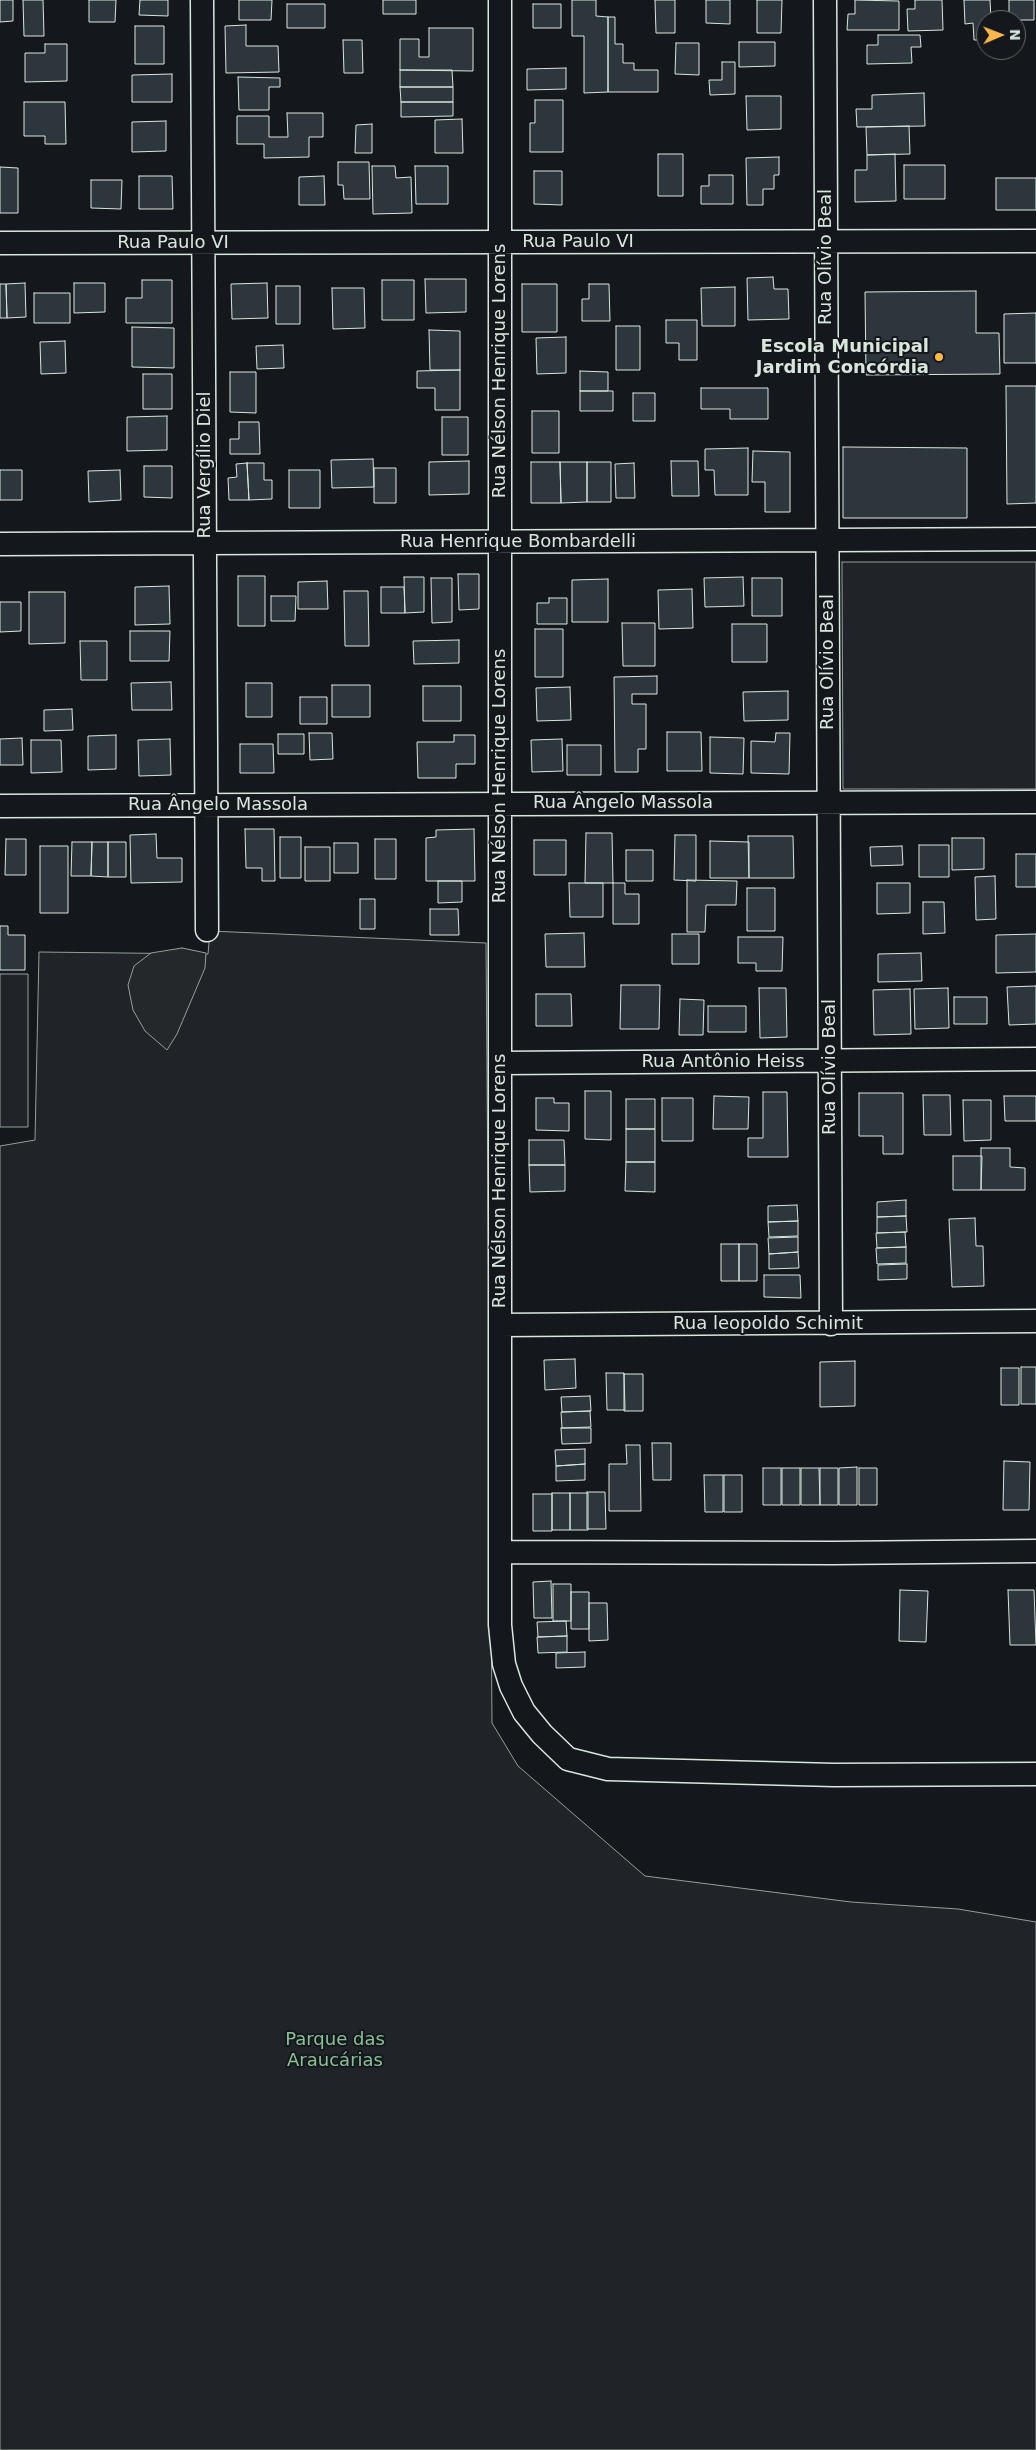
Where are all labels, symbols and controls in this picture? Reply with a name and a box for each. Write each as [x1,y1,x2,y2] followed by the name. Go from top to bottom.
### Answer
[976,10,1026,60] north arrow
[1007,29,1023,41] text: N
[815,189,837,325] street label: Rua Olívio Beal
[522,231,634,253] street label: Rua Paulo VI
[117,232,229,254] street label: Rua Paulo VI
[489,244,511,498] street label: Rua Nélson Henrique Lorens
[756,336,929,378] place label: Escola Municipal Jardim Concórdia
[933,351,945,363] marker: Escola Municipal Jardim Concórdia
[194,391,216,539] street label: Rua Vergílio Diel
[400,531,636,553] street label: Rua Henrique Bombardelli
[817,594,839,730] street label: Rua Olívio Beal
[489,649,511,903] street label: Rua Nélson Henrique Lorens
[533,792,713,814] street label: Rua Ângelo Massola
[128,794,308,816] street label: Rua Ângelo Massola
[819,999,841,1135] street label: Rua Olívio Beal
[641,1051,805,1073] street label: Rua Antônio Heiss
[489,1054,511,1308] street label: Rua Nélson Henrique Lorens
[673,1313,863,1335] street label: Rua leopoldo Schimit
[285,2029,385,2072] park label: Parque das Araucárias

